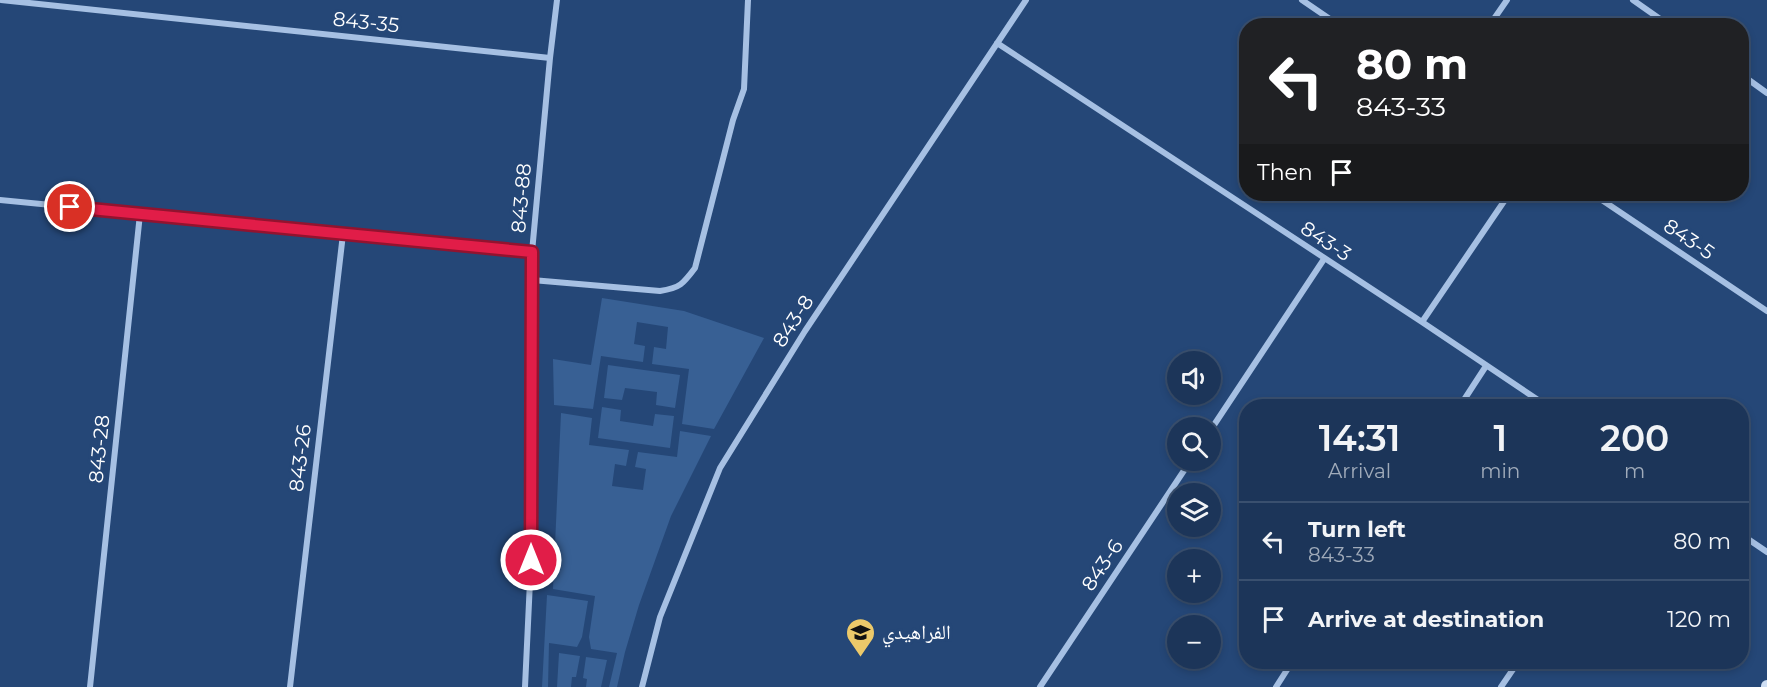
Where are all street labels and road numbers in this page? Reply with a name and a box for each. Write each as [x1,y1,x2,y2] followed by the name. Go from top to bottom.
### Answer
[332,7,400,37] street label: 843-35
[506,162,536,234] street label: 843-88
[1659,213,1719,265] street label: 843-5
[1296,216,1356,266] street label: 843-3
[767,290,819,352] street label: 843-8
[83,414,115,484] street label: 843-28
[284,423,316,493] street label: 843-26
[1076,535,1128,595] street label: 843-6

